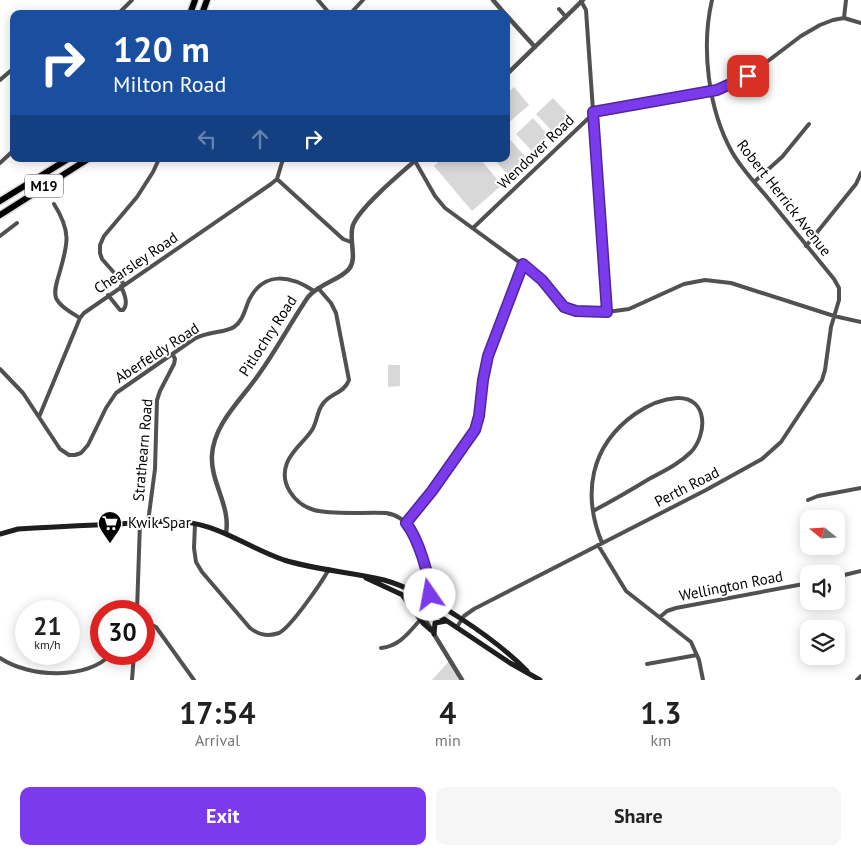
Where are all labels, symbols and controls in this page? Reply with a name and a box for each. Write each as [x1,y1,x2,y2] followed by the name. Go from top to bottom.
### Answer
[113,26,210,72] text: 120 m
[30,30,95,95] icon: right
[727,55,769,97] pin
[734,62,762,90] icon: arrive
[113,70,226,98] text: Milton Road
[493,110,578,193] street label: Wendover Road
[193,125,221,153] icon: left
[246,125,274,153] icon: ahead
[299,125,327,153] icon: right
[733,136,836,260] street label: Robert Herrick Avenue
[25,175,63,198] road number: M19
[90,228,181,298] street label: Chearsley Road
[235,292,301,380] street label: Pitlochry Road
[111,318,202,387] street label: Aberfeldy Road
[129,398,156,502] street label: Strathearn Road
[651,462,722,511] street label: Perth Road
[97,510,123,544] supermarket icon: Kwik Spar
[800,510,845,555] north arrow
[800,510,845,665] map controls
[128,513,191,532] place label: Kwik Spar
[800,565,845,610] button: sound
[677,566,784,605] street label: Wellington Road
[403,568,455,620] position arrow
[90,600,155,665] speed limit sign: 30
[33,610,62,642] text: 21
[800,620,845,665] button: layers
[34,637,61,652] text: km/h
[179,693,255,732] text: 17:54
[439,693,456,732] text: 4
[640,693,682,732] text: 1.3
[195,730,240,750] text: Arrival
[435,730,461,750] text: min
[651,730,671,750] text: km
[20,787,426,845] button: Exit
[436,787,841,845] button: Share

